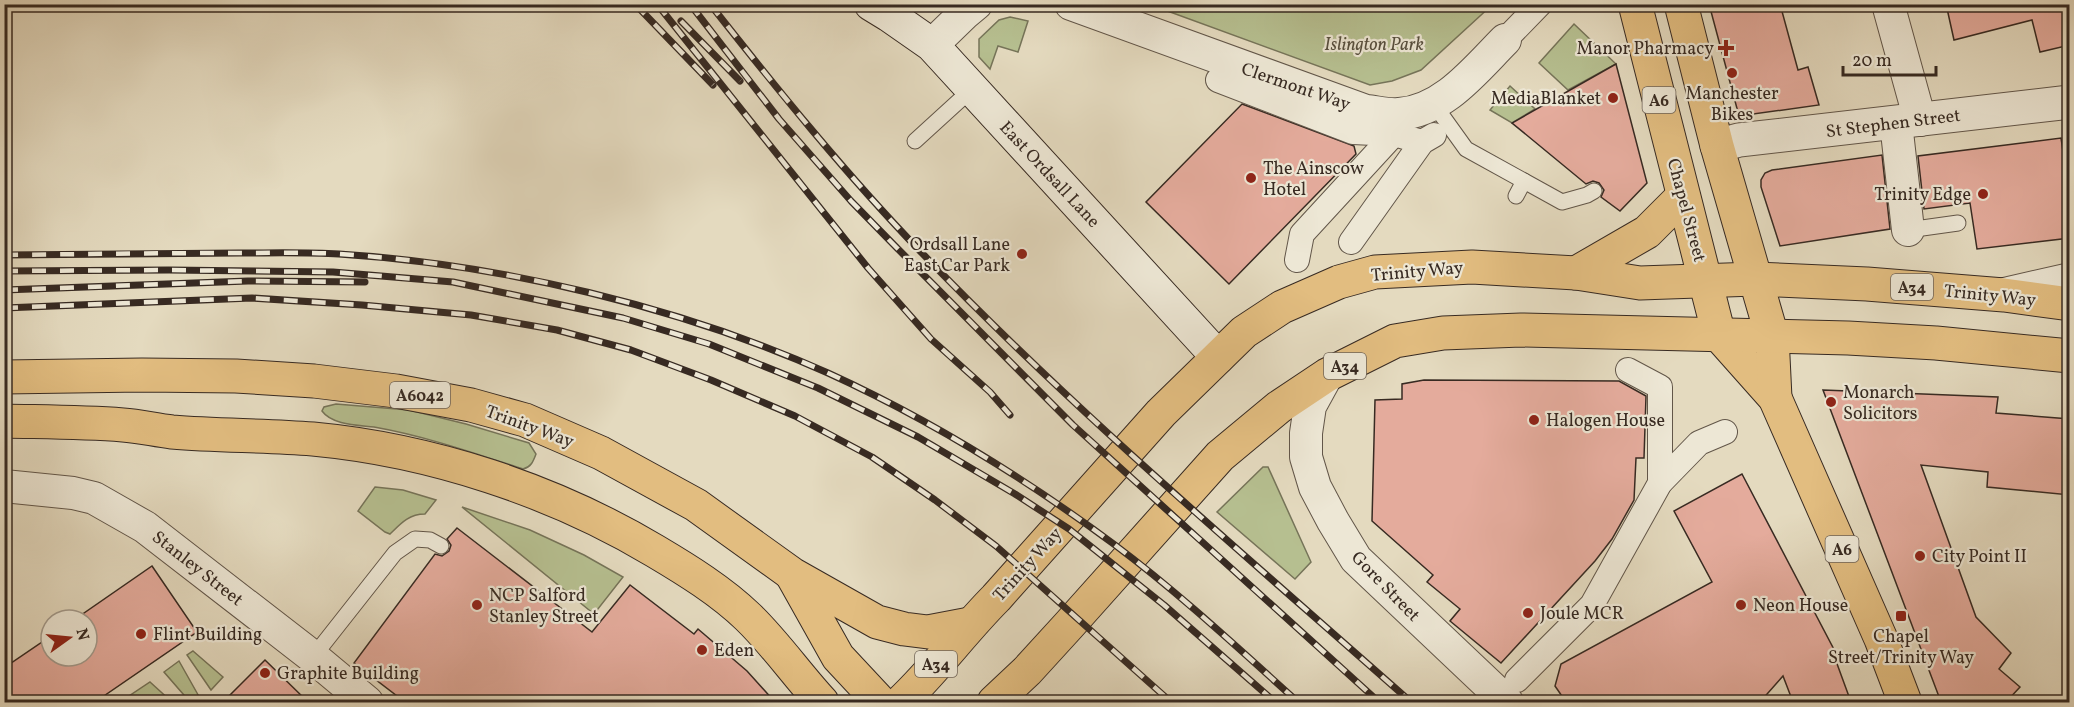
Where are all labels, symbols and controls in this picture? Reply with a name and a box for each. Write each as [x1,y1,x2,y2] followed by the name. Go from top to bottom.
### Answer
[1324,33,1424,58] park label: Islington Park
[1576,37,1714,62] place label: Manor Pharmacy
[1843,39,1936,77] scale bar
[1719,41,1733,55] marker: Manor Pharmacy
[1852,49,1892,74] text: 20 m
[1238,57,1354,118] street label: Clermont Way
[1725,66,1739,80] marker: Manchester Bikes
[1685,82,1779,128] place label: Manchester Bikes
[1491,87,1601,112] place label: MediaBlanket
[1642,87,1676,113] road number: A6
[1606,91,1620,105] marker: MediaBlanket
[1824,104,1962,145] street label: St Stephen Street
[993,116,1105,234] street label: East Ordsall Lane
[1660,156,1711,265] street label: Chapel Street
[1263,157,1364,203] place label: The Ainscow Hotel
[1244,171,1258,185] marker: The Ainscow Hotel
[1874,183,1971,208] place label: Trinity Edge
[1976,187,1990,201] marker: Trinity Edge
[904,233,1010,279] place label: Ordsall Lane East Car Park
[1015,247,1029,261] marker: Ordsall Lane East Car Park
[1370,256,1465,289] street label: Trinity Way
[1891,274,1933,300] road number: A34
[1943,279,2037,314] street label: Trinity Way
[1324,353,1366,379] road number: A34
[1843,381,1918,427] place label: Monarch Solicitors
[390,382,450,408] road number: A6042
[1824,395,1838,409] marker: Monarch Solicitors
[482,400,577,455] street label: Trinity Way
[1546,409,1665,434] place label: Halogen House
[1527,413,1541,427] marker: Halogen House
[988,522,1069,608] street label: Trinity Way
[146,526,248,613] street label: Stanley Street
[1826,536,1858,562] road number: A6
[1932,545,2027,570] place label: City Point II
[1345,546,1425,628] street label: Gore Street
[1913,549,1927,563] marker: City Point II
[489,584,599,630] place label: NCP Salford Stanley Street
[1753,594,1848,619] place label: Neon House
[470,598,484,612] marker: NCP Salford Stanley Street
[1734,598,1748,612] marker: Neon House
[1540,602,1624,627] place label: Joule MCR
[1521,606,1535,620] marker: Joule MCR
[39,608,99,668] north arrow
[1894,609,1908,623] marker: Chapel Street/Trinity Way
[153,623,262,648] place label: Flint Building
[1828,625,1974,671] place label: Chapel Street/Trinity Way
[69,626,94,643] text: N
[134,627,148,641] marker: Flint Building
[714,639,755,664] place label: Eden
[695,643,709,657] marker: Eden
[915,651,957,677] road number: A34
[277,662,419,687] place label: Graphite Building
[258,666,272,680] marker: Graphite Building

